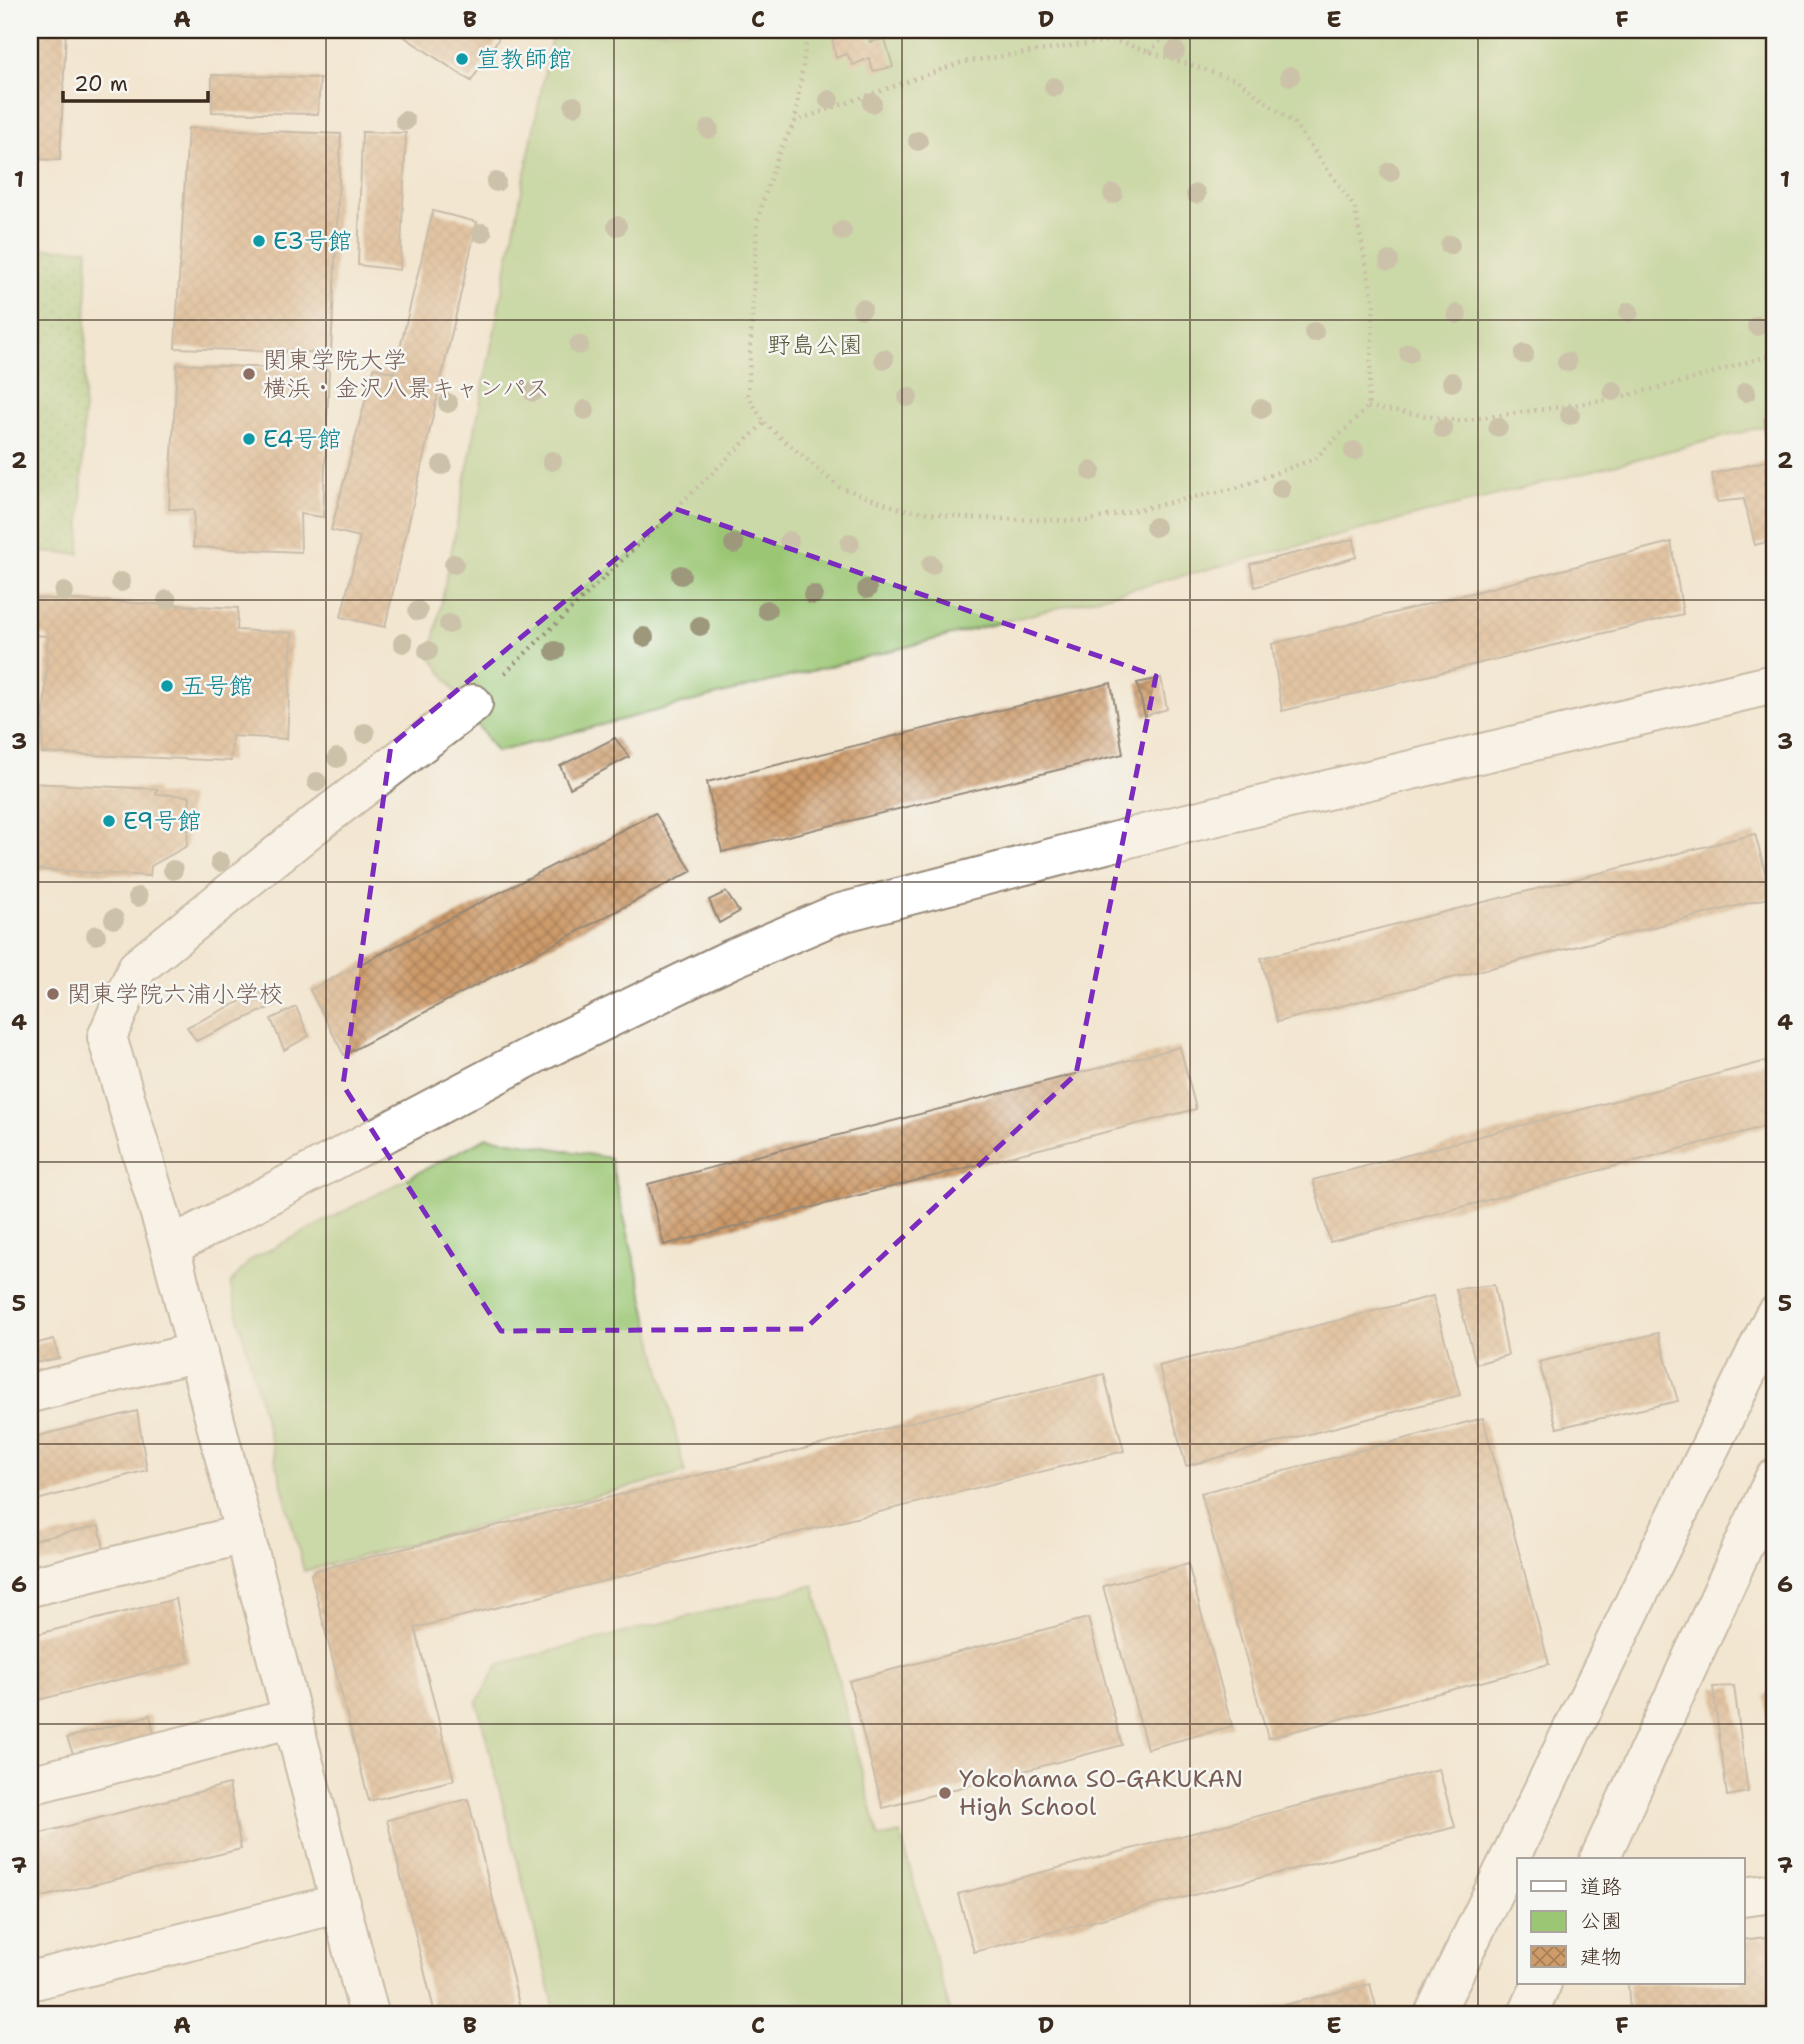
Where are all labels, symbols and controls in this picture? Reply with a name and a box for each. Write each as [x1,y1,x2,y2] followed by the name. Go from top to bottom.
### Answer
[173,4,191,34] text: A
[463,4,477,34] text: B
[751,4,765,34] text: C
[1038,4,1054,34] text: D
[1326,4,1342,34] text: E
[1615,4,1629,34] text: F
[476,43,572,75] place label: 宣教師館
[454,51,470,67] marker: 宣教師館
[63,60,208,104] scale bar
[74,70,128,98] text: 20 m
[14,164,24,194] text: 1
[1780,164,1790,194] text: 1
[273,225,352,257] place label: E3号館
[251,233,267,249] marker: E3号館
[767,329,863,361] park label: 野島公園
[263,344,550,404] place label: 関東学院大学 横浜・金沢八景キャンパス
[241,366,257,382] marker: 関東学院大学 横浜・金沢八景キャンパス
[263,423,342,455] place label: E4号館
[241,431,257,447] marker: E4号館
[11,445,27,475] text: 2
[1777,445,1793,475] text: 2
[181,670,253,702] place label: 五号館
[159,678,175,694] marker: 五号館
[11,726,27,756] text: 3
[1777,726,1793,756] text: 3
[123,805,201,837] place label: E9号館
[101,813,117,829] marker: E9号館
[67,978,283,1010] place label: 関東学院六浦小学校
[45,986,61,1002] marker: 関東学院六浦小学校
[11,1007,27,1037] text: 4
[1777,1007,1793,1037] text: 4
[12,1288,26,1318] text: 5
[1778,1288,1792,1318] text: 5
[11,1569,27,1599] text: 6
[1777,1569,1793,1599] text: 6
[959,1763,1243,1823] place label: Yokohama SO-GAKUKAN High School
[937,1785,953,1801] marker: Yokohama SO-GAKUKAN High School
[11,1850,27,1880] text: 7
[1777,1850,1793,1880] text: 7
[1517,1858,1744,1984] legend
[1580,1873,1622,1901] text: 道路
[1580,1907,1622,1935] text: 公園
[1580,1943,1622,1971] text: 建物
[173,2010,191,2040] text: A
[463,2010,477,2040] text: B
[751,2010,765,2040] text: C
[1038,2010,1054,2040] text: D
[1326,2010,1342,2040] text: E
[1615,2010,1629,2040] text: F

